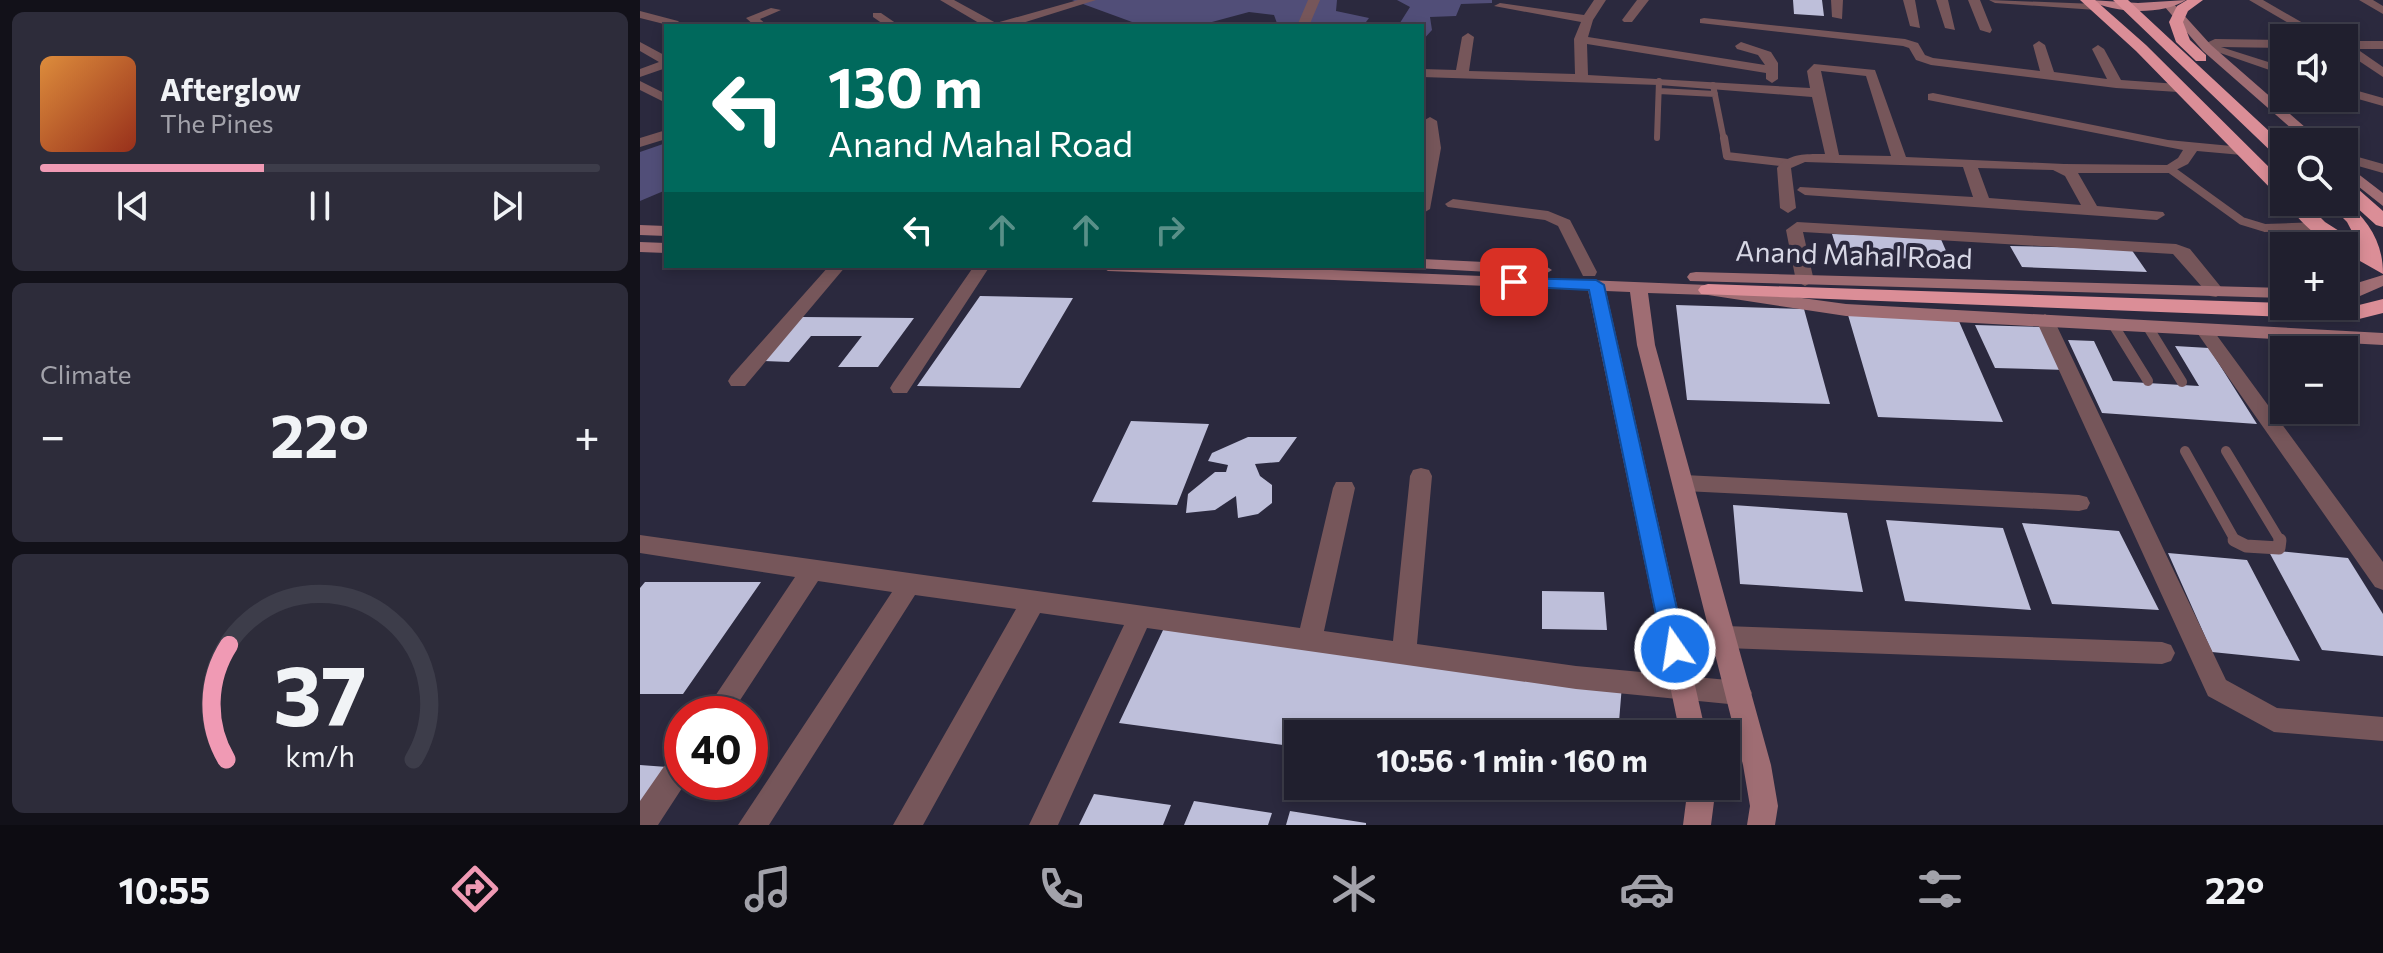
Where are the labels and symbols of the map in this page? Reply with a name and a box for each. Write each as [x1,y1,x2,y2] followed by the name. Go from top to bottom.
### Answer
[1735,233,1973,275] street label: Anand Mahal Road
[1480,248,1548,316] pin
[1633,607,1717,691] position arrow
[664,696,768,800] speed limit sign: 40

